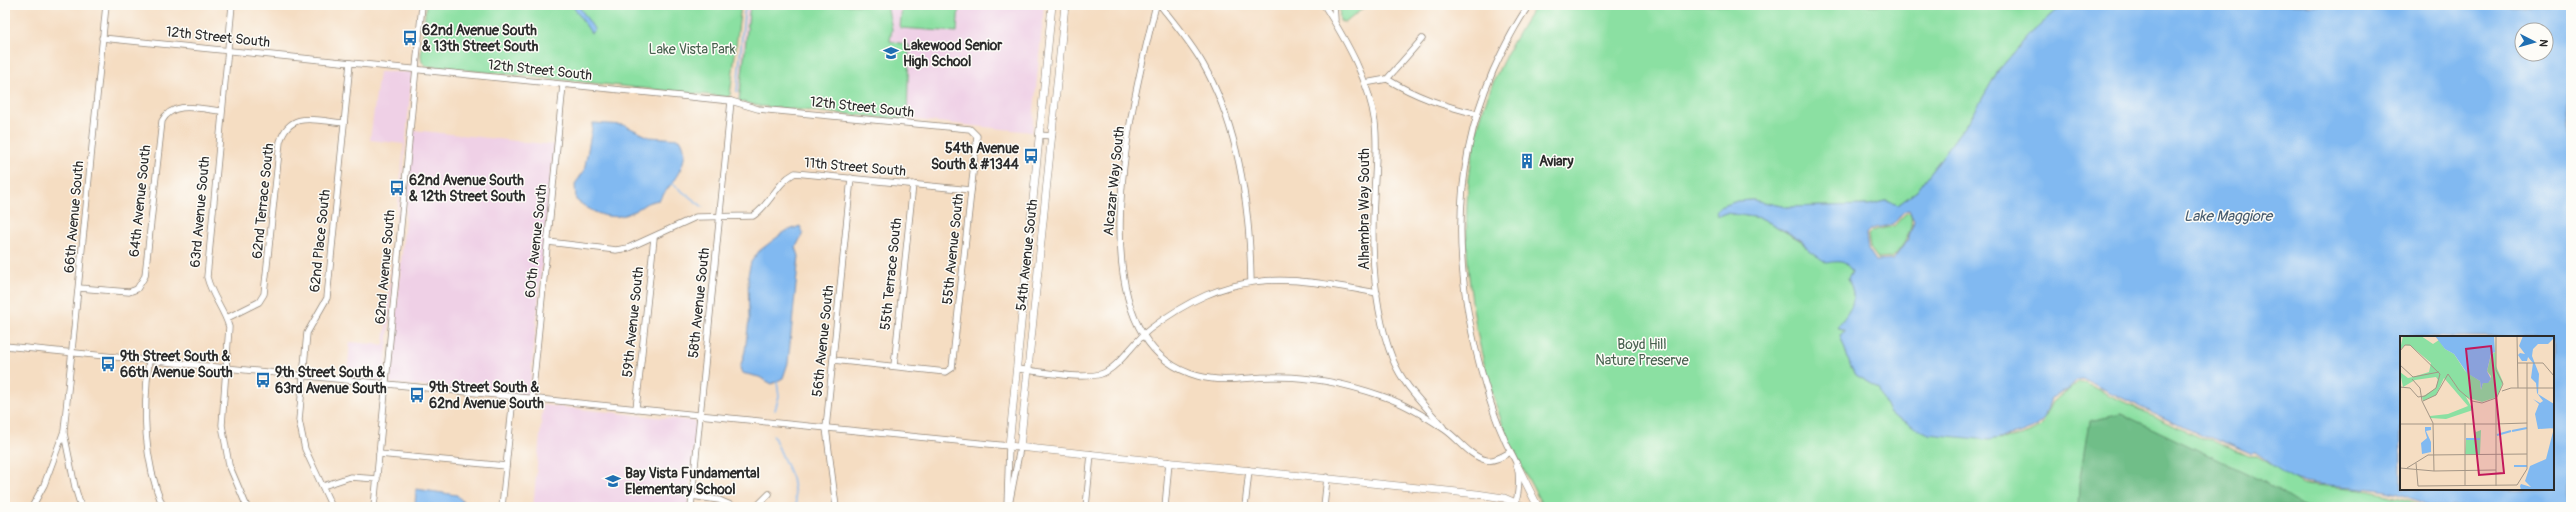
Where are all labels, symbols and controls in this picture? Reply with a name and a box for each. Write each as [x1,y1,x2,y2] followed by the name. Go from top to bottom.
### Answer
[422,22,539,55] place label: 62nd Avenue South & 13th Street South
[2514,22,2554,62] north arrow
[165,23,271,51] street label: 12th Street South
[401,29,419,47] bus stop icon: 62nd Avenue South & 13th Street South
[903,37,1003,70] place label: Lakewood Senior High School
[2537,39,2550,48] text: N
[648,41,736,58] park label: Lake Vista Park
[882,44,900,62] school or university icon: Lakewood Senior High School
[487,56,593,84] street label: 12th Street South
[809,93,915,121] street label: 12th Street South
[1100,125,1128,237] street label: Alcazar Way South
[931,140,1020,173] place label: 54th Avenue South & #1344
[248,142,278,260] street label: 62nd Terrace South
[126,144,154,258] street label: 64th Avenue South
[1022,147,1040,165] bus stop icon: 54th Avenue South & #1344
[1356,148,1373,270] street label: Alhambra Way South
[1518,152,1536,170] building icon: Aviary
[1539,153,1574,170] place label: Aviary
[803,154,907,180] street label: 11th Street South
[187,156,213,268] street label: 63rd Avenue South
[61,160,87,274] street label: 66th Avenue South
[409,172,526,205] place label: 62nd Avenue South & 12th Street South
[388,179,406,197] bus stop icon: 62nd Avenue South & 12th Street South
[522,183,550,299] street label: 60th Avenue South
[306,189,334,293] street label: 62nd Place South
[939,193,967,305] street label: 55th Avenue South
[1013,198,1041,312] street label: 54th Avenue South
[2184,207,2274,226] water label: Lake Maggiore
[372,209,398,325] street label: 62nd Avenue South
[877,217,905,331] street label: 55th Terrace South
[685,247,713,359] street label: 58th Avenue South
[619,266,647,378] street label: 59th Avenue South
[809,284,837,398] street label: 56th Avenue South
[1595,336,1689,369] park label: Boyd Hill Nature Preserve
[2400,336,2554,490] inset map
[120,348,233,381] place label: 9th Street South & 66th Avenue South
[99,355,117,373] bus stop icon: 9th Street South & 66th Avenue South
[275,364,387,397] place label: 9th Street South & 63rd Avenue South
[254,371,272,389] bus stop icon: 9th Street South & 63rd Avenue South
[429,379,544,412] place label: 9th Street South & 62nd Avenue South
[408,386,426,404] bus stop icon: 9th Street South & 62nd Avenue South
[625,465,760,498] place label: Bay Vista Fundamental Elementary School
[604,472,622,490] school or university icon: Bay Vista Fundamental Elementary School

